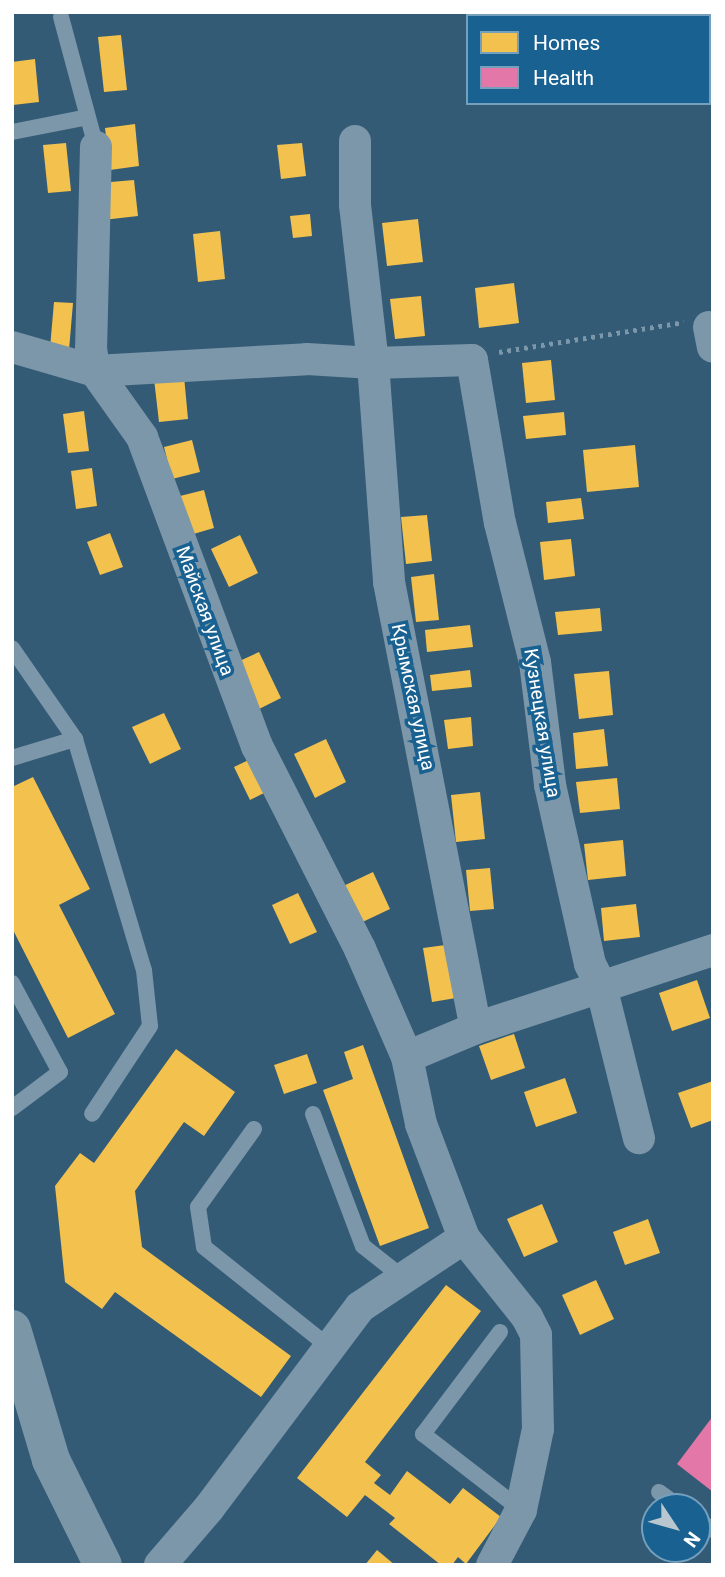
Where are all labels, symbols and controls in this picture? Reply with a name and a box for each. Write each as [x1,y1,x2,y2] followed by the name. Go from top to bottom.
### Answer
[466,14,711,105] legend
[533,31,600,55] text: Homes
[533,66,594,90] text: Health
[171,543,239,679] street label: Майская улица
[386,622,440,772] street label: Крымская улица
[519,647,565,799] street label: Кузнецкая улица
[641,1493,711,1563] north arrow
[679,1527,705,1552] text: N

